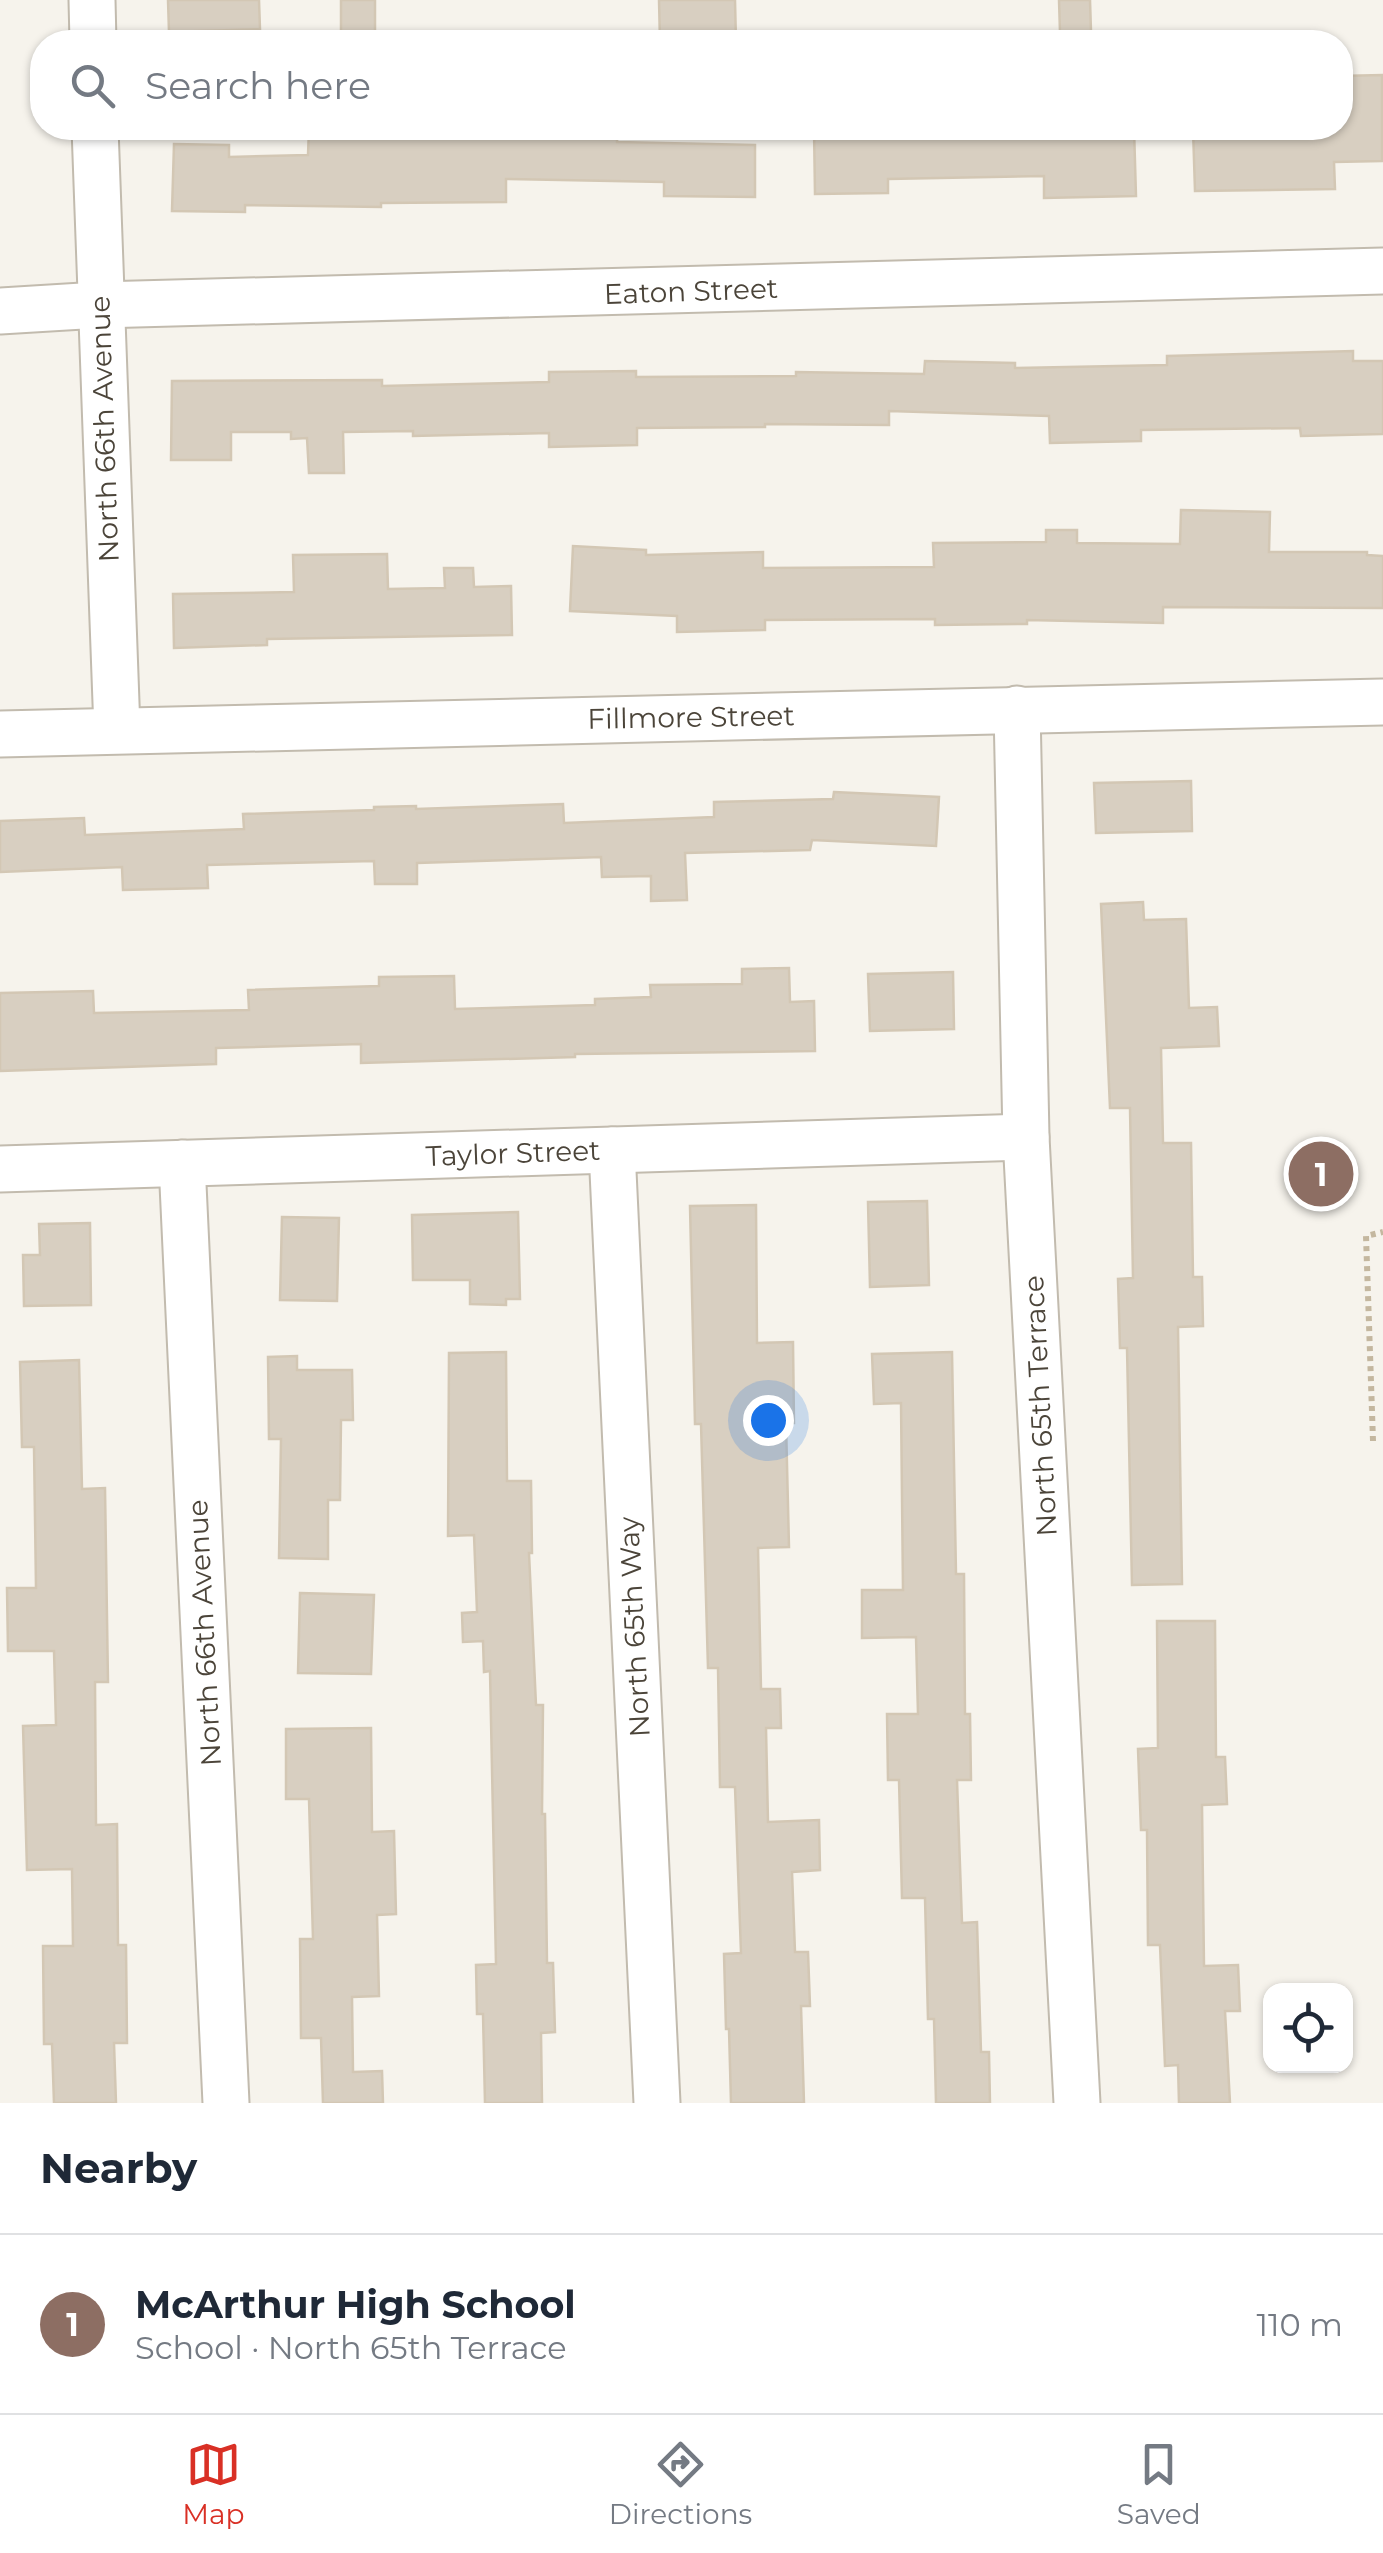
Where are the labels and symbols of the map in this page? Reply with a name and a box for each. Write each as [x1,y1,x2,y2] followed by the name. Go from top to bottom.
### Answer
[603,271,779,311] street label: Eaton Street
[82,295,126,563] street label: North 66th Avenue
[587,698,795,736] street label: Fillmore Street
[425,1133,601,1173] street label: Taylor Street
[1288,1136,1354,1212] pin: 1
[1016,1274,1064,1538] street label: North 65th Terrace
[743,1395,794,1446] your location
[180,1499,228,1767] street label: North 66th Avenue
[611,1515,657,1738] street label: North 65th Way

